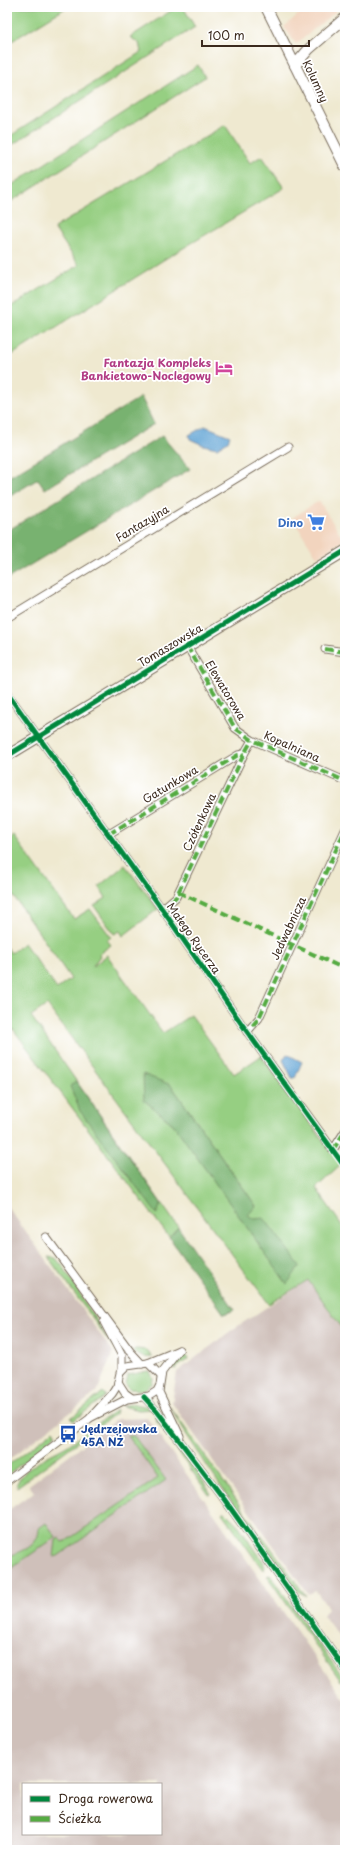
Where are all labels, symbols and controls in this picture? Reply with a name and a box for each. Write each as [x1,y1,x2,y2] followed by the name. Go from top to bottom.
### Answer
[202,22,309,48] scale bar
[208,26,245,44] text: 100 m
[299,57,333,105] street label: Kolumny
[81,354,211,384] place label: Fantazja Kompleks Bankietowo-Noclegowy
[214,358,234,378] hotel icon: Fantazja Kompleks Bankietowo-Noclegowy
[112,500,172,546] street label: Fantazyjna
[306,512,326,532] supermarket icon: Dino
[278,514,304,531] place label: Dino
[135,619,206,671] street label: Tomaszowska
[201,657,251,723] street label: Elewatorowa
[261,726,323,766] street label: Kopalniana
[139,761,201,807] street label: Gatunkowa
[178,790,220,854] street label: Czółenkowa
[266,893,311,962] street label: Jedwabnicza
[163,899,225,977] street label: Małego Rycerza
[81,1420,158,1450] place label: Jędrzejowska 45A NŻ
[58,1424,78,1444] bus stop icon: Jędrzejowska 45A NŻ
[22,1783,162,1835] legend
[58,1789,154,1807] text: Droga rowerowa
[58,1809,102,1827] text: Ścieżka

